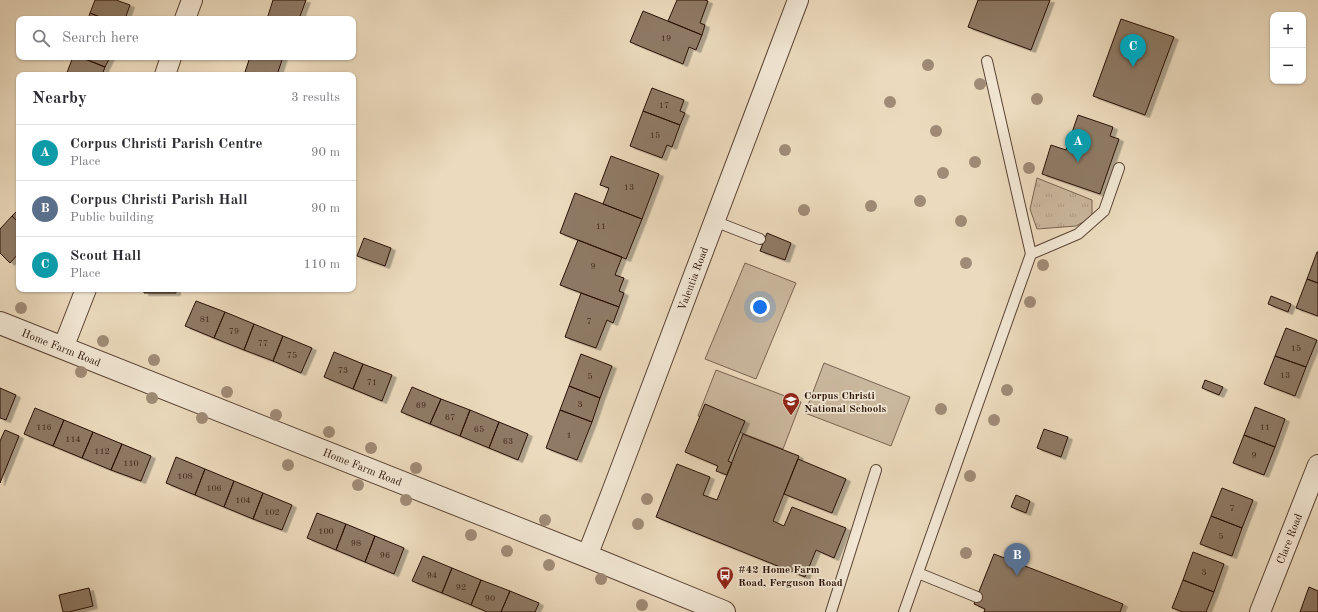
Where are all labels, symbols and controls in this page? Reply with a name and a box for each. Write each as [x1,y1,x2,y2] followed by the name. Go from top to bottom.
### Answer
[1270,12,1306,84] map controls
[1270,12,1306,48] button: +
[16,16,356,60] search box
[30,27,52,49] icon: search
[62,31,139,46] text: Search here
[661,34,671,43] house number: 19
[1120,34,1146,67] pin: C
[1270,48,1306,84] button: −
[32,90,87,107] text: Nearby
[291,91,340,104] text: 3 results
[659,101,669,110] house number: 17
[1065,129,1091,162] pin: A
[650,131,660,140] house number: 15
[70,137,263,152] text: Corpus Christi Parish Centre
[40,146,50,159] text: A
[311,146,340,159] text: 90 m
[70,155,100,168] text: Place
[624,183,634,192] house number: 13
[70,193,248,208] text: Corpus Christi Parish Hall
[40,202,50,215] text: B
[311,202,340,215] text: 90 m
[70,211,154,224] text: Public building
[596,222,606,231] house number: 11
[677,245,711,312] street label: Valentia Road
[70,249,141,264] text: Scout Hall
[41,258,49,271] text: C
[303,258,340,271] text: 110 m
[590,262,596,271] house number: 9
[70,267,100,280] text: Place
[750,297,770,317] your location
[200,315,210,324] house number: 81
[586,317,592,326] house number: 7
[229,327,239,336] house number: 79
[20,328,102,369] street label: Home Farm Road
[258,339,268,348] house number: 77
[1291,344,1301,353] house number: 15
[287,351,297,360] house number: 75
[338,366,348,375] house number: 73
[1280,371,1290,380] house number: 13
[587,372,593,381] house number: 5
[367,378,377,387] house number: 71
[781,391,801,416] school or university icon: Corpus Christi National Schools
[804,391,887,415] place label: Corpus Christi National Schools
[577,400,583,409] house number: 3
[416,401,426,410] house number: 69
[445,413,455,422] house number: 67
[36,423,52,432] house number: 116
[1260,423,1270,432] house number: 11
[474,425,484,434] house number: 65
[566,431,572,440] house number: 1
[65,435,81,444] house number: 114
[503,437,513,446] house number: 63
[94,447,110,456] house number: 112
[321,448,403,489] street label: Home Farm Road
[1251,451,1257,460] house number: 9
[123,459,139,468] house number: 110
[177,472,193,481] house number: 108
[206,484,222,493] house number: 106
[235,496,251,505] house number: 104
[1229,504,1235,513] house number: 7
[264,508,280,517] house number: 102
[1276,512,1305,566] street label: Clare Road
[318,527,334,536] house number: 100
[1218,532,1224,541] house number: 5
[351,539,361,548] house number: 98
[1004,543,1030,576] pin: B
[380,551,390,560] house number: 96
[715,565,735,590] bus stop icon: #42 Home Farm Road, Ferguson Road
[738,565,843,589] place label: #42 Home Farm Road, Ferguson Road
[1201,568,1207,577] house number: 3
[427,571,437,580] house number: 94
[456,583,466,592] house number: 92
[485,594,495,603] house number: 90

